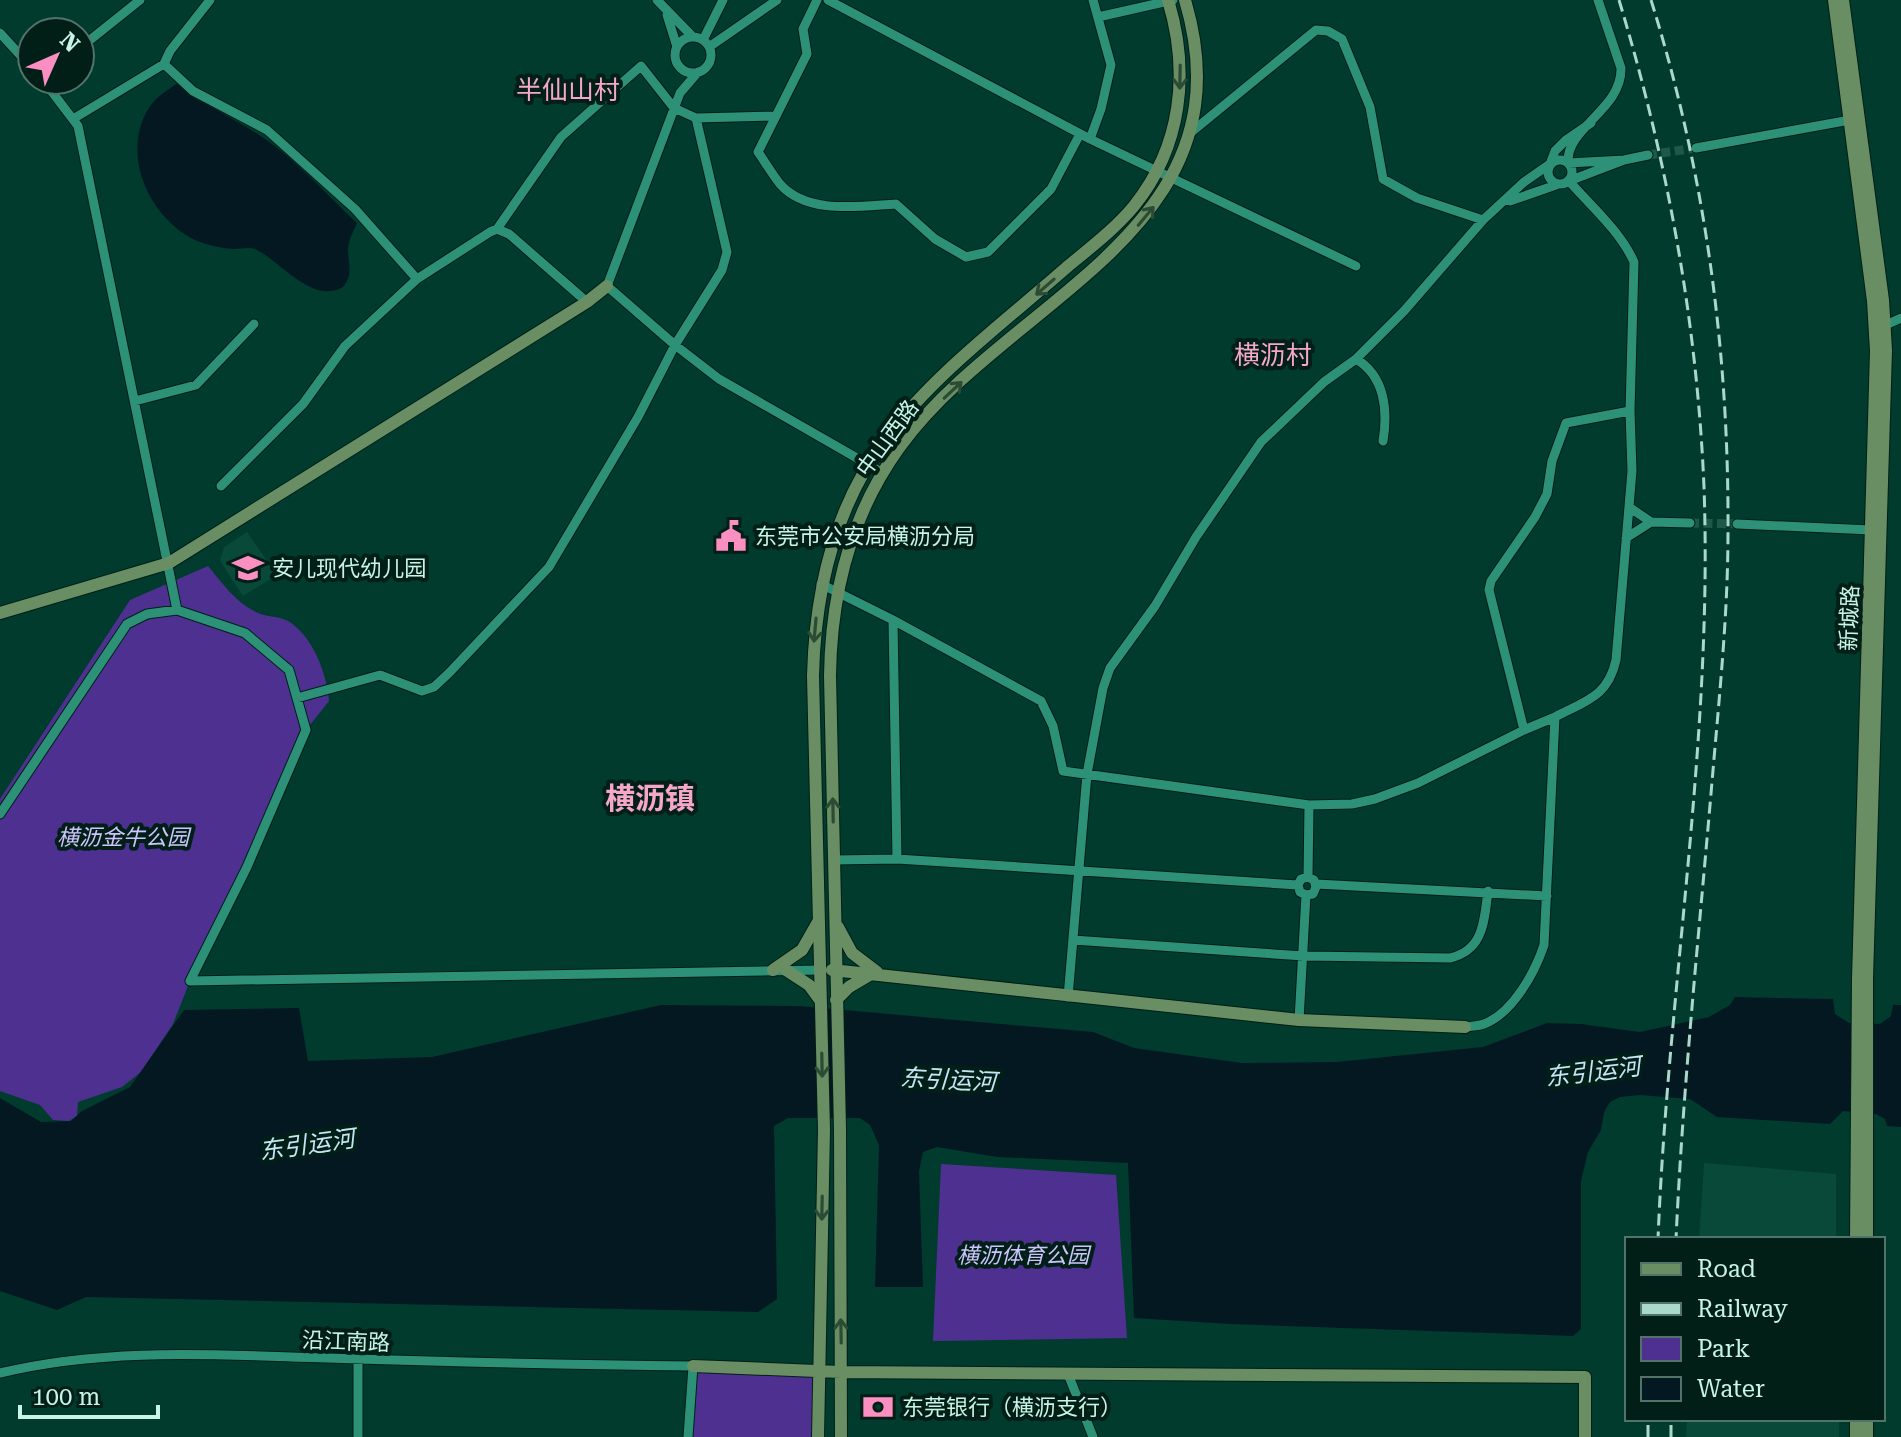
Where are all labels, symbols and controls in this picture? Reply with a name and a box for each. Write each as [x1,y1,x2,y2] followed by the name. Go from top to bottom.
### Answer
[16,16,96,96] north arrow
[55,27,85,57] text: N
[1173,63,1188,90] one-way arrow
[516,75,620,105] district label: 半仙山村
[1137,206,1155,227] one-way arrow
[1036,277,1056,295] one-way arrow
[1234,340,1312,370] district label: 横沥村
[943,380,963,399] one-way arrow
[851,395,923,481] street label: 中山西路
[714,519,748,553] public building icon: 东莞市公安局横沥分局
[755,524,975,549] place label: 东莞市公安局横沥分局
[231,551,265,585] school or university icon: 安儿现代幼儿园
[272,556,426,581] place label: 安儿现代幼儿园
[1836,585,1863,651] street label: 新城路
[807,616,822,643] one-way arrow
[605,781,695,816] district label: 横沥镇
[825,797,841,824] one-way arrow
[57,825,192,850] park label: 横沥金牛公园
[814,1051,830,1078] one-way arrow
[1544,1052,1646,1092] water label: 东引运河
[899,1064,1001,1097] water label: 东引运河
[258,1124,360,1166] water label: 东引运河
[815,1194,830,1221] one-way arrow
[1625,1237,1885,1421] legend
[957,1243,1092,1268] park label: 横沥体育公园
[1697,1255,1756,1283] text: Road
[1697,1295,1788,1323] text: Railway
[833,1318,848,1345] one-way arrow
[302,1327,390,1356] street label: 沿江南路
[1697,1335,1750,1363] text: Park
[20,1369,158,1419] scale bar
[1697,1375,1765,1403] text: Water
[32,1383,100,1411] text: 100 m
[861,1390,895,1424] bank icon: 东莞银行（横沥支行）
[902,1395,1122,1420] place label: 东莞银行（横沥支行）

